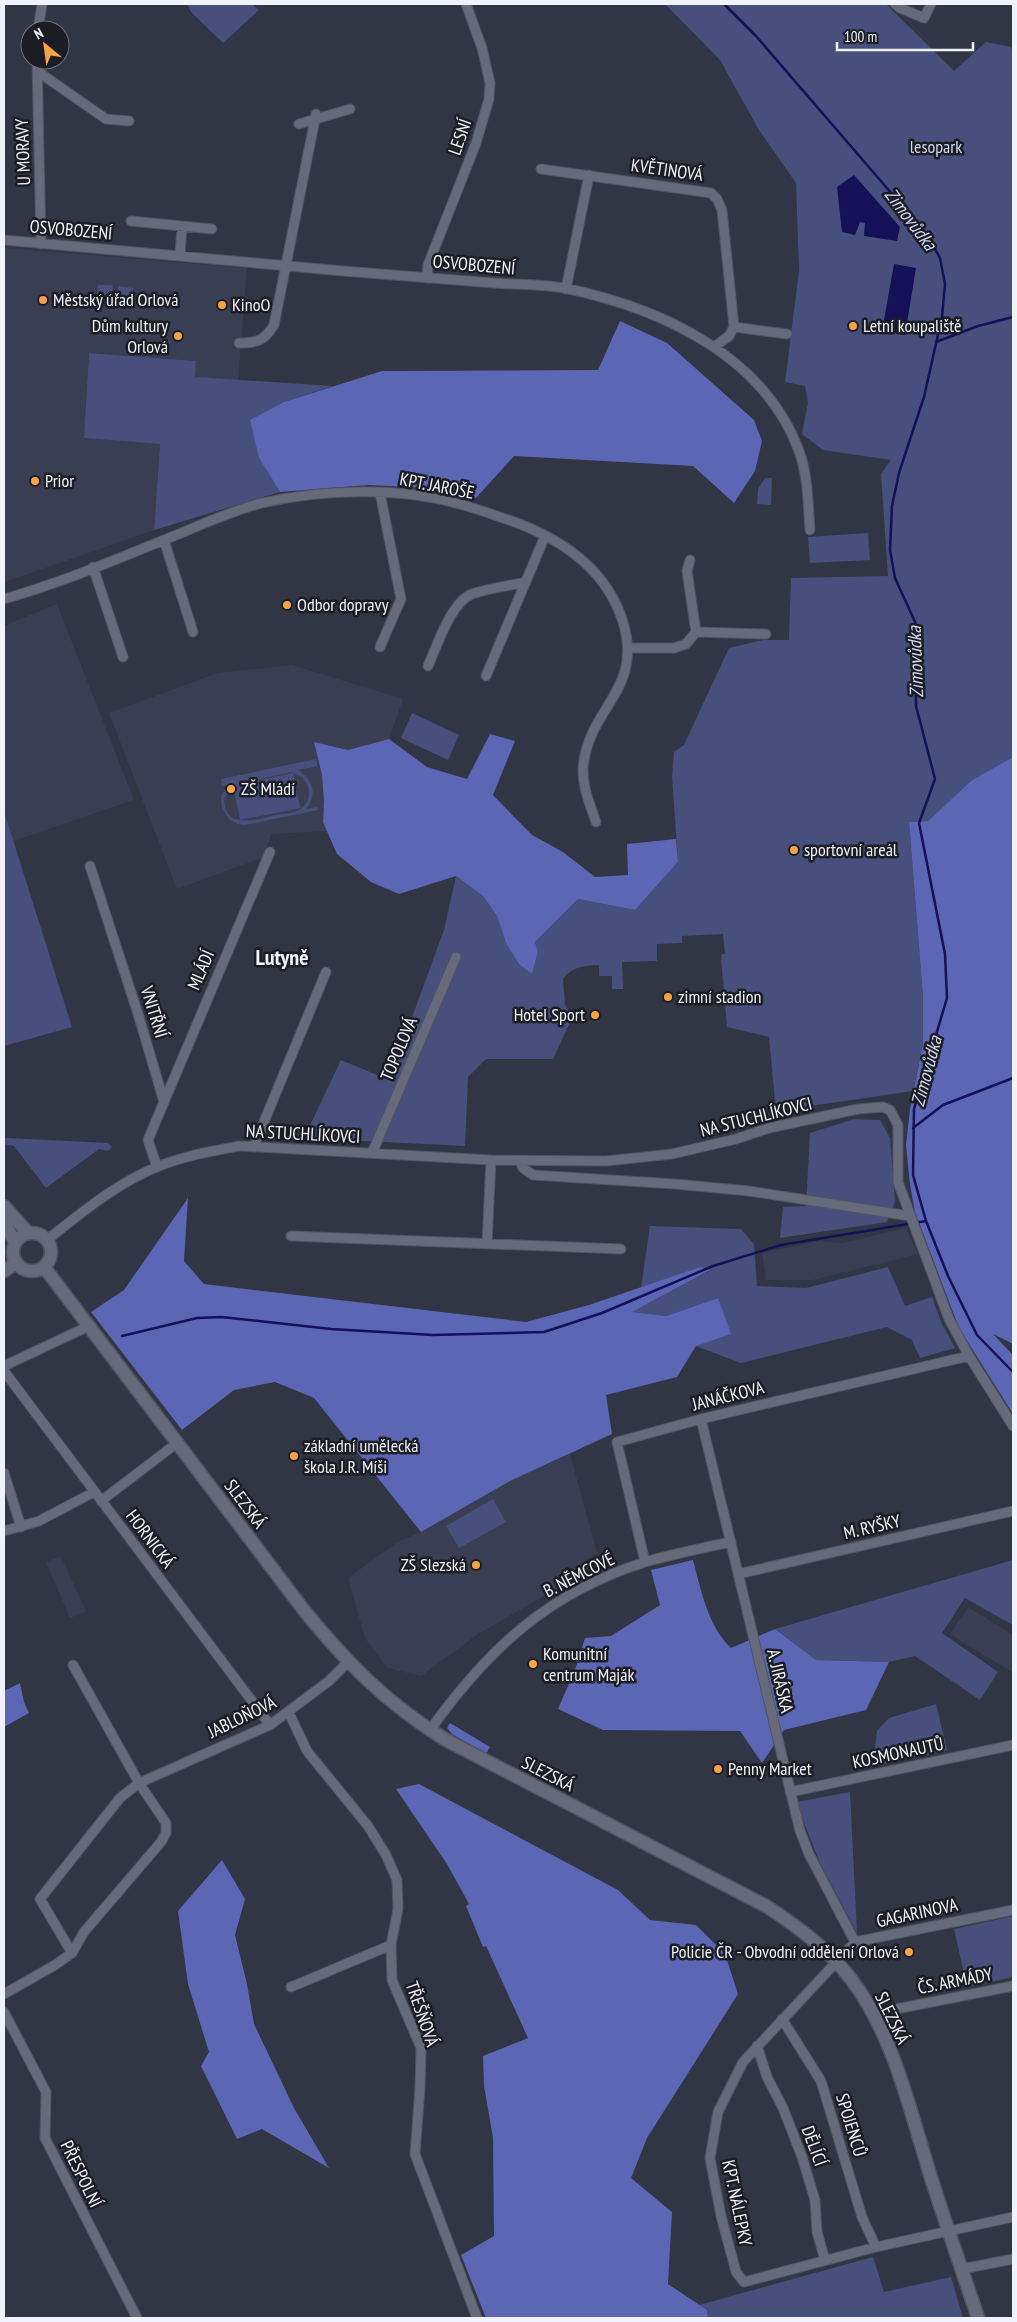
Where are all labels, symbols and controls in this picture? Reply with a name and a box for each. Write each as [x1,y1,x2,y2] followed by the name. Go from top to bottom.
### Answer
[20,20,70,70] north arrow
[837,20,973,52] scale bar
[31,24,46,43] text: N
[844,27,877,46] text: 100 m
[443,115,477,158] street label: LESNÍ
[10,117,35,186] street label: U MORAVY
[910,135,962,158] park label: lesopark
[630,153,705,186] street label: KVĚTINOVÁ
[880,183,943,256] water label: Zimovůdka
[29,214,114,245] street label: OSVOBOZENÍ
[432,249,517,280] street label: OSVOBOZENÍ
[53,288,178,311] place label: Městský úřad Orlová
[232,293,270,316] place label: KinoO
[37,294,49,306] marker: Městský úřad Orlová
[216,299,228,311] marker: KinoO
[92,314,168,358] place label: Dům kultury Orlová
[863,314,962,337] place label: Letní koupaliště
[847,320,859,332] marker: Letní koupaliště
[172,330,184,342] marker: Dům kultury Orlová
[398,467,476,504] street label: KPT. JAROŠE
[45,469,74,492] place label: Prior
[29,475,41,487] marker: Prior
[297,593,389,616] place label: Odbor dopravy
[281,599,293,611] marker: Odbor dopravy
[902,624,928,698] water label: Zimovůdka
[241,777,295,800] place label: ZŠ Mládí
[225,783,237,795] marker: ZŠ Mládí
[804,838,898,861] place label: sportovní areál
[788,844,800,856] marker: sportovní areál
[255,943,309,971] district label: Lutyně
[182,946,219,993] street label: MLÁDÍ
[135,982,173,1041] street label: VNITŘNÍ
[678,985,761,1008] place label: zimní stadion
[662,991,674,1003] marker: zimní stadion
[514,1003,585,1026] place label: Hotel Sport
[589,1009,601,1021] marker: Hotel Sport
[375,1013,422,1084] street label: TOPOLOVÁ
[905,1032,947,1109] water label: Zimovůdka
[698,1092,814,1142] street label: NA STUCHLÍKOVCI
[245,1119,361,1148] street label: NA STUCHLÍKOVCI
[689,1375,767,1416] street label: JANÁČKOVA
[304,1434,419,1478] place label: základní umělecká škola J.R. Míši
[288,1450,300,1462] marker: základní umělecká škola J.R. Míši
[220,1475,272,1533] street label: SLEZSKÁ
[121,1505,180,1573] street label: HORNICKÁ
[841,1509,903,1544] street label: M. RYŠKY
[539,1547,618,1602] street label: B. NĚMCOVÉ
[401,1553,466,1576] place label: ZŠ Slezská
[470,1559,482,1571] marker: ZŠ Slezská
[543,1642,634,1686] place label: Komunitní centrum Maják
[762,1647,799,1715] street label: A. JIRÁSKA
[527,1658,539,1670] marker: Komunitní centrum Maják
[203,1690,280,1743] street label: JABLOŇOVÁ
[850,1732,946,1773] street label: KOSMONAUTŮ
[518,1751,579,1797] street label: SLEZSKÁ
[728,1757,812,1780] place label: Penny Market
[712,1763,724,1775] marker: Penny Market
[874,1893,960,1932] street label: GAGARINOVA
[671,1940,899,1963] place label: Policie ČR - Obvodní oddělení Orlová
[903,1946,915,1958] marker: Policie ČR - Obvodní oddělení Orlová
[916,1962,995,1999] street label: ČS. ARMÁDY
[401,1978,444,2050] street label: TŘEŠŇOVÁ
[870,1988,915,2048] street label: SLEZSKÁ
[831,2091,872,2159] street label: SPOJENCŮ
[797,2122,833,2170] street label: DĚLÍCÍ
[55,2137,108,2212] street label: PŘESPOLNÍ
[717,2158,758,2249] street label: KPT. NÁLEPKY

